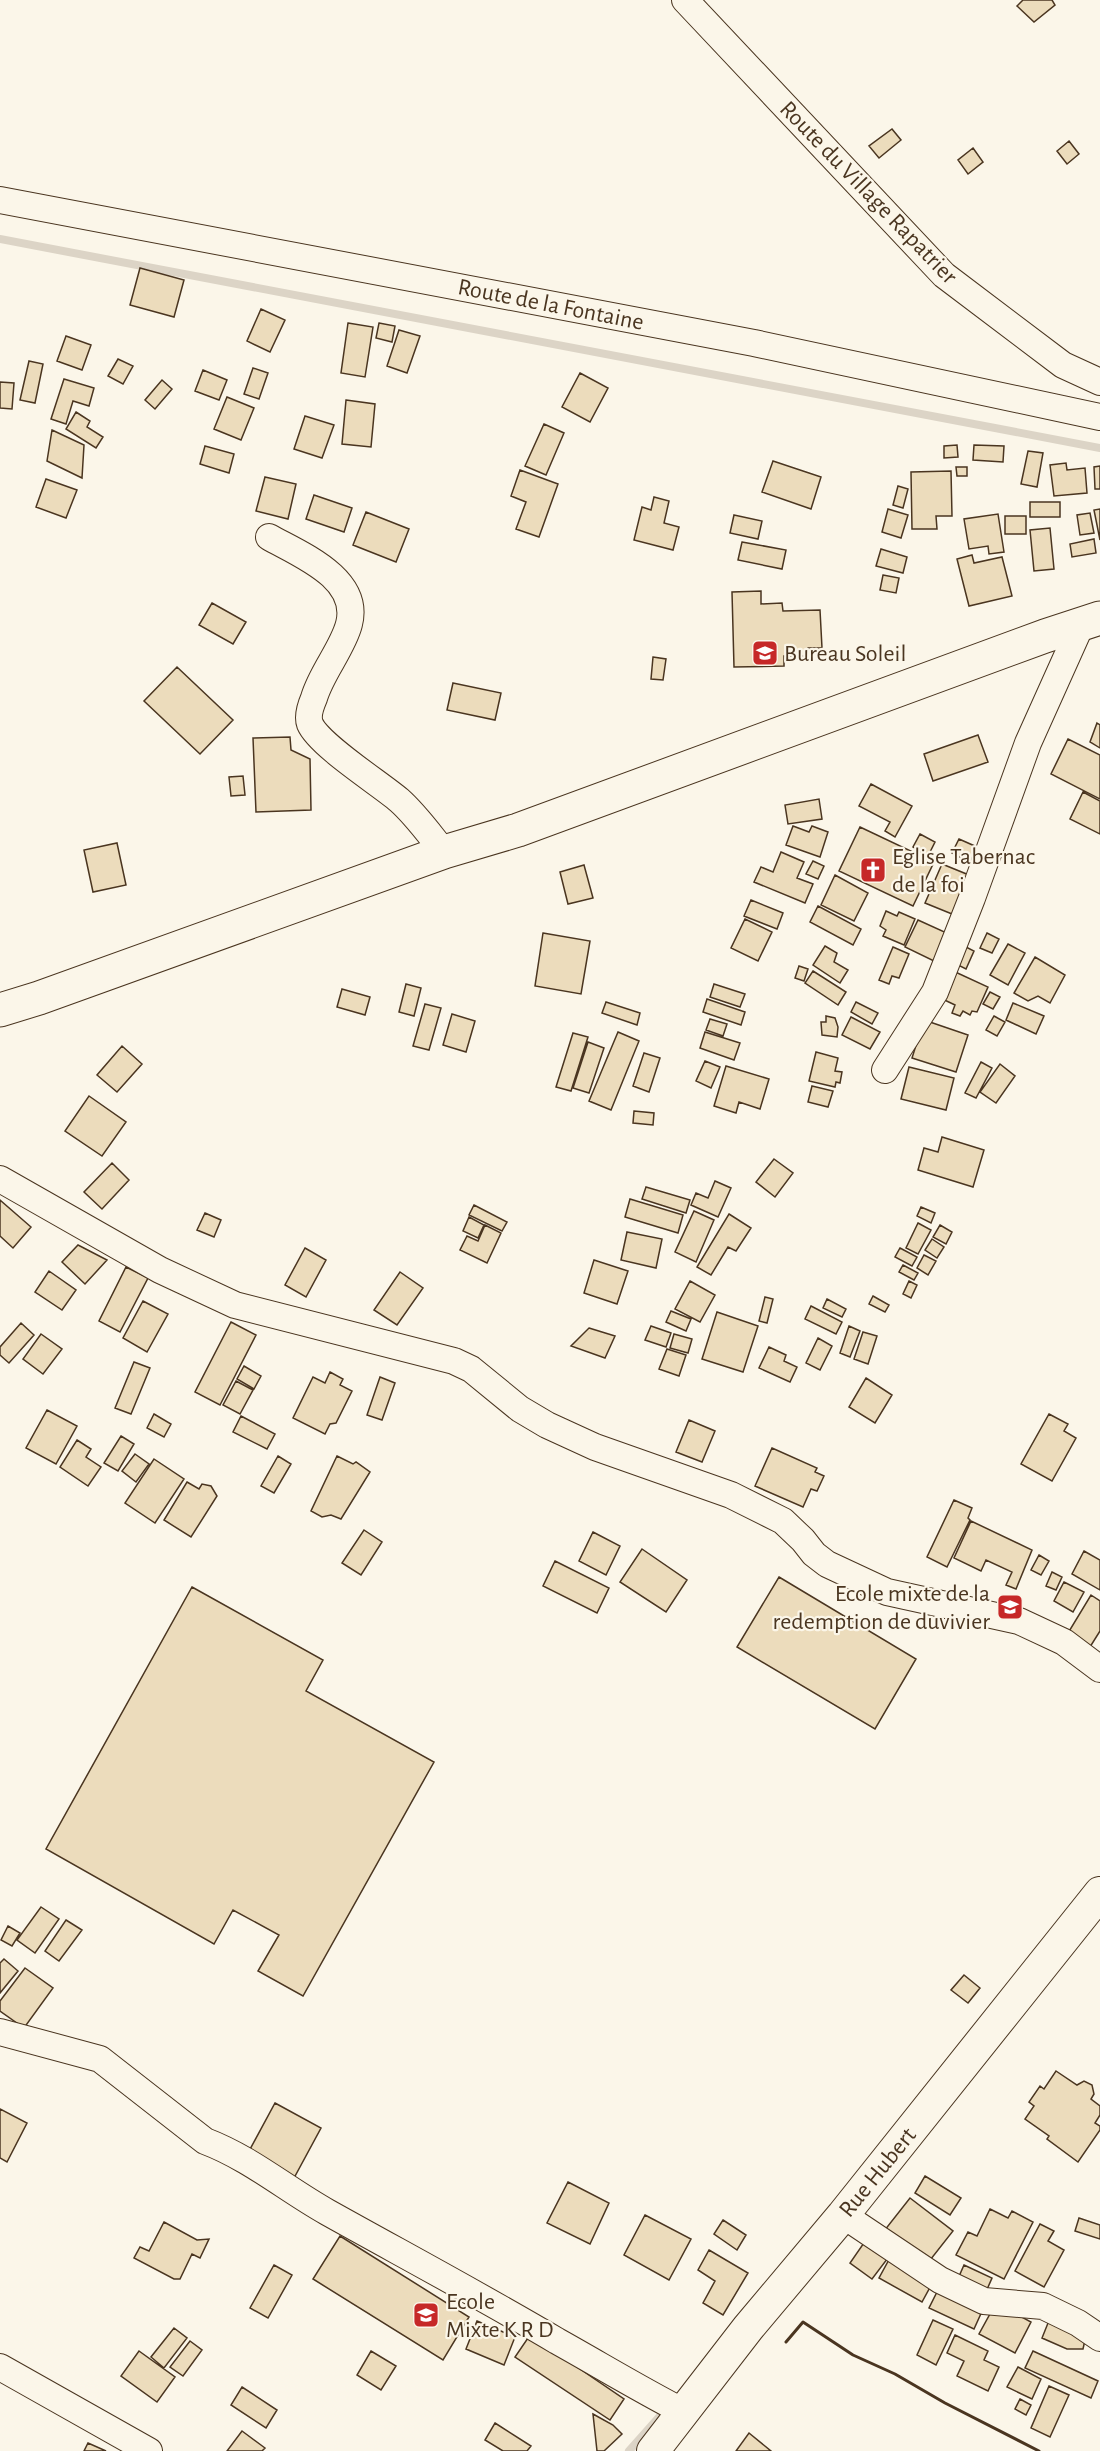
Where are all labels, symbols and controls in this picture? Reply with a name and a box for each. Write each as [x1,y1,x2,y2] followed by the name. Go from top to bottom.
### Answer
[775,97,962,289] street label: Route du Village Rapatrier
[456,275,646,335] street label: Route de la Fontaine
[750,638,780,668] school or university icon: Bureau Soleil
[784,642,906,666] place label: Bureau Soleil
[892,845,1035,897] place label: Eglise Tabernac de la foi
[858,855,888,885] church icon: Eglise Tabernac de la foi
[772,1582,990,1634] place label: Ecole mixte de la redemption de duvivier
[995,1592,1025,1622] school or university icon: Ecole mixte de la redemption de duvivier
[835,2123,921,2222] street label: Rue Hubert
[446,2290,553,2342] place label: Ecole Mixte K R D
[411,2300,441,2330] school or university icon: Ecole Mixte K R D

